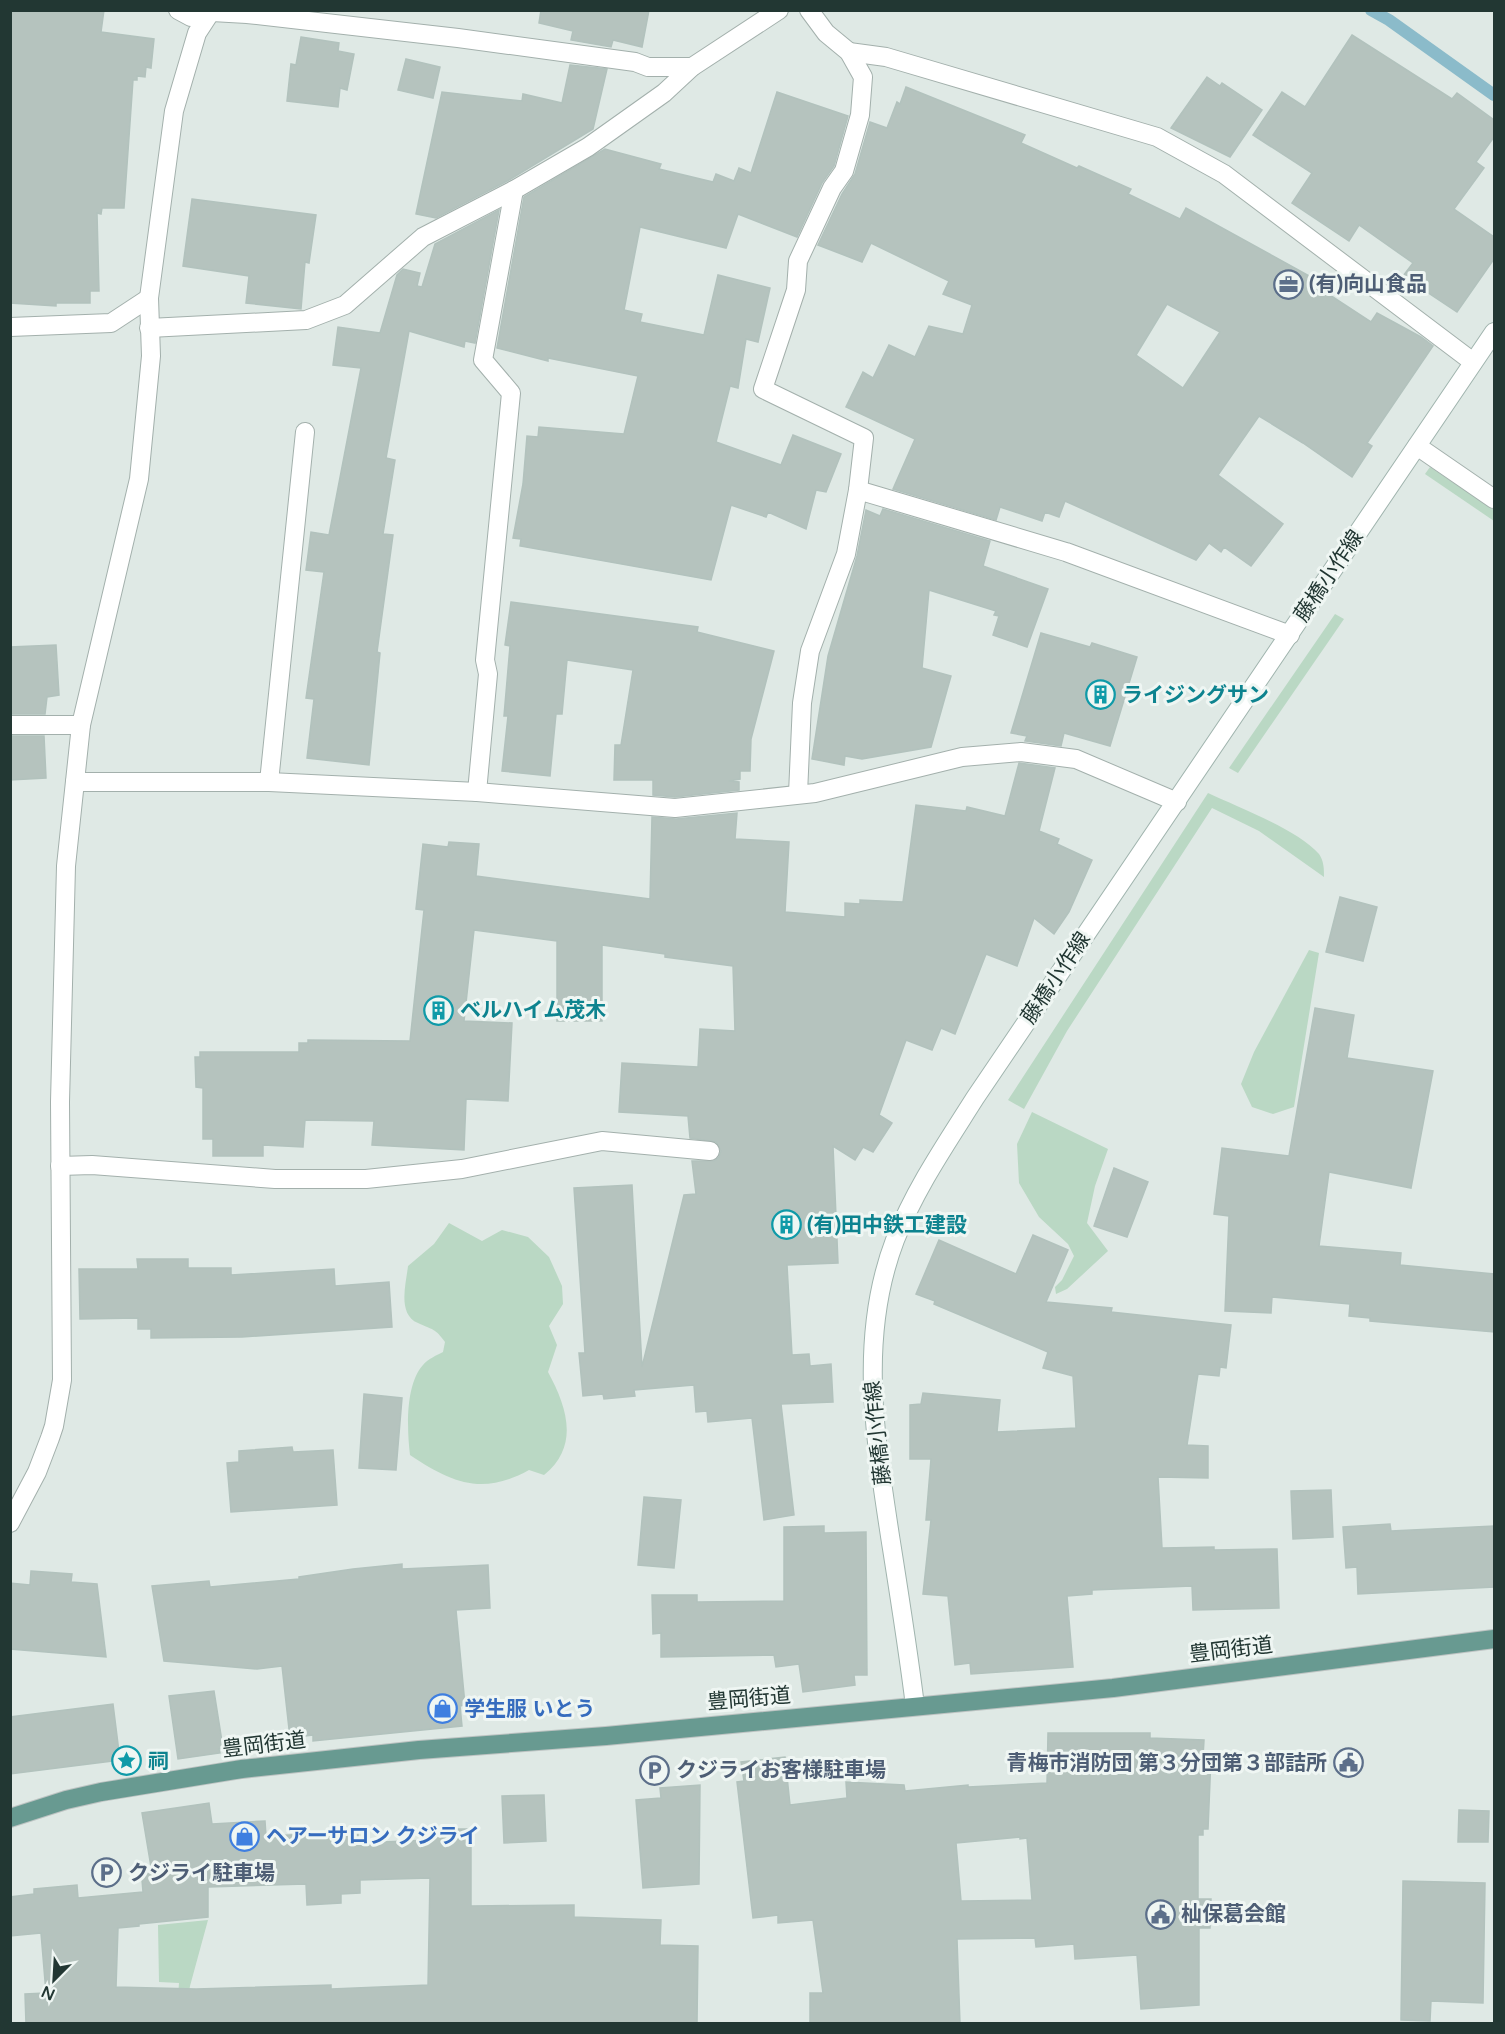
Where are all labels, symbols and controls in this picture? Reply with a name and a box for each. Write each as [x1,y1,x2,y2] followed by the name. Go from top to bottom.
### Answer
[1272,268,1304,300] office icon: (有)向山食品
[1309,272,1427,297] place label: (有)向山食品
[1289,525,1369,627] street label: 藤橋小作線
[1085,679,1117,711] building icon: ライジングサン
[1122,683,1269,708] place label: ライジングサン
[1016,927,1096,1029] street label: 藤橋小作線
[423,994,455,1026] building icon: ベルハイム茂木
[460,998,606,1023] place label: ベルハイム茂木
[770,1209,802,1241] building icon: (有)田中鉄工建設
[807,1213,967,1238] place label: (有)田中鉄工建設
[860,1379,896,1487] street label: 藤橋小作線
[1188,1632,1274,1668] street label: 豊岡街道
[706,1683,792,1715] street label: 豊岡街道
[427,1693,459,1725] shop icon: 学生服 いとう
[464,1697,595,1722] place label: 学生服 いとう
[221,1727,307,1763] street label: 豊岡街道
[111,1745,143,1777] place icon: 祠
[1332,1747,1364,1779] public building icon: 青梅市消防団 第３分団第３部詰所
[148,1749,169,1774] place label: 祠
[1007,1751,1327,1776] place label: 青梅市消防団 第３分団第３部詰所
[639,1754,671,1786] parking icon: クジライお客様駐車場
[676,1758,886,1783] place label: クジライお客様駐車場
[229,1820,261,1852] shop icon: ヘアーサロン クジライ
[266,1824,480,1849] place label: ヘアーサロン クジライ
[91,1857,123,1889] parking icon: クジライ駐車場
[128,1861,275,1886] place label: クジライ駐車場
[1144,1898,1176,1930] public building icon: 杣保葛会館
[1181,1902,1286,1927] place label: 杣保葛会館
[24,1950,84,2010] north arrow
[38,1981,58,2005] text: N

